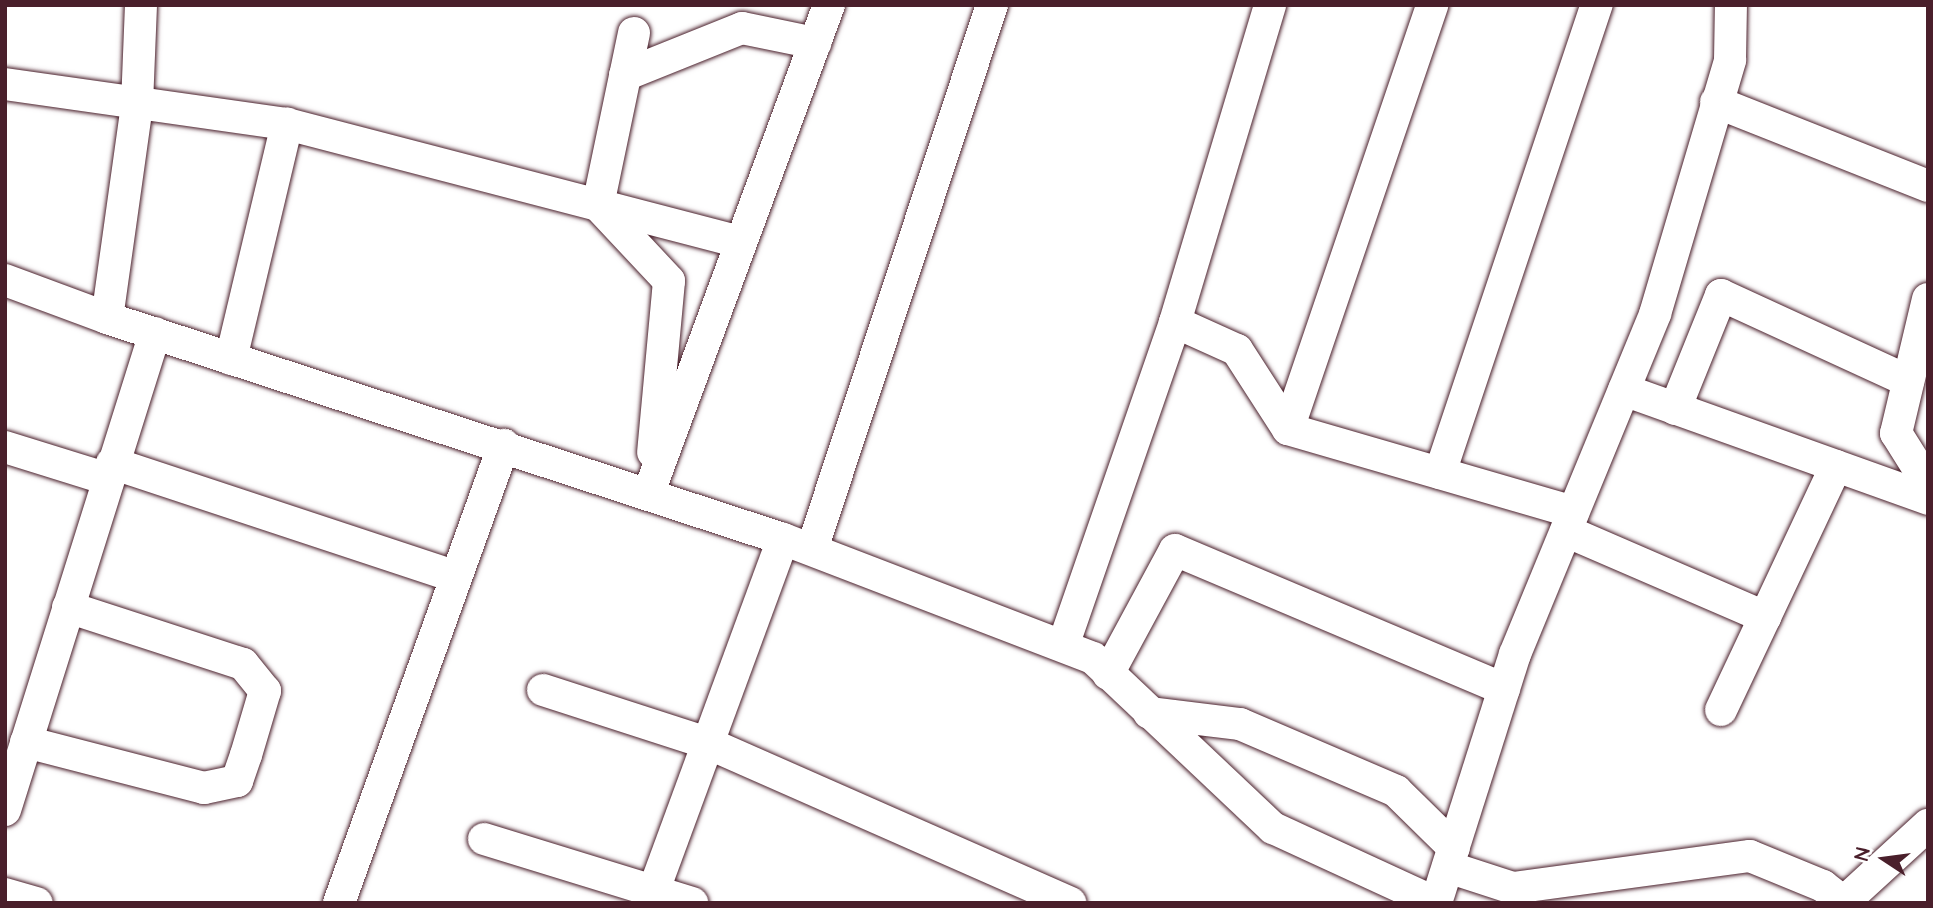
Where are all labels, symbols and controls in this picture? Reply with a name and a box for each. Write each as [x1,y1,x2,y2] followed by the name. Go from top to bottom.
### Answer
[1849,824,1919,894] north arrow
[1849,845,1878,863] text: N

